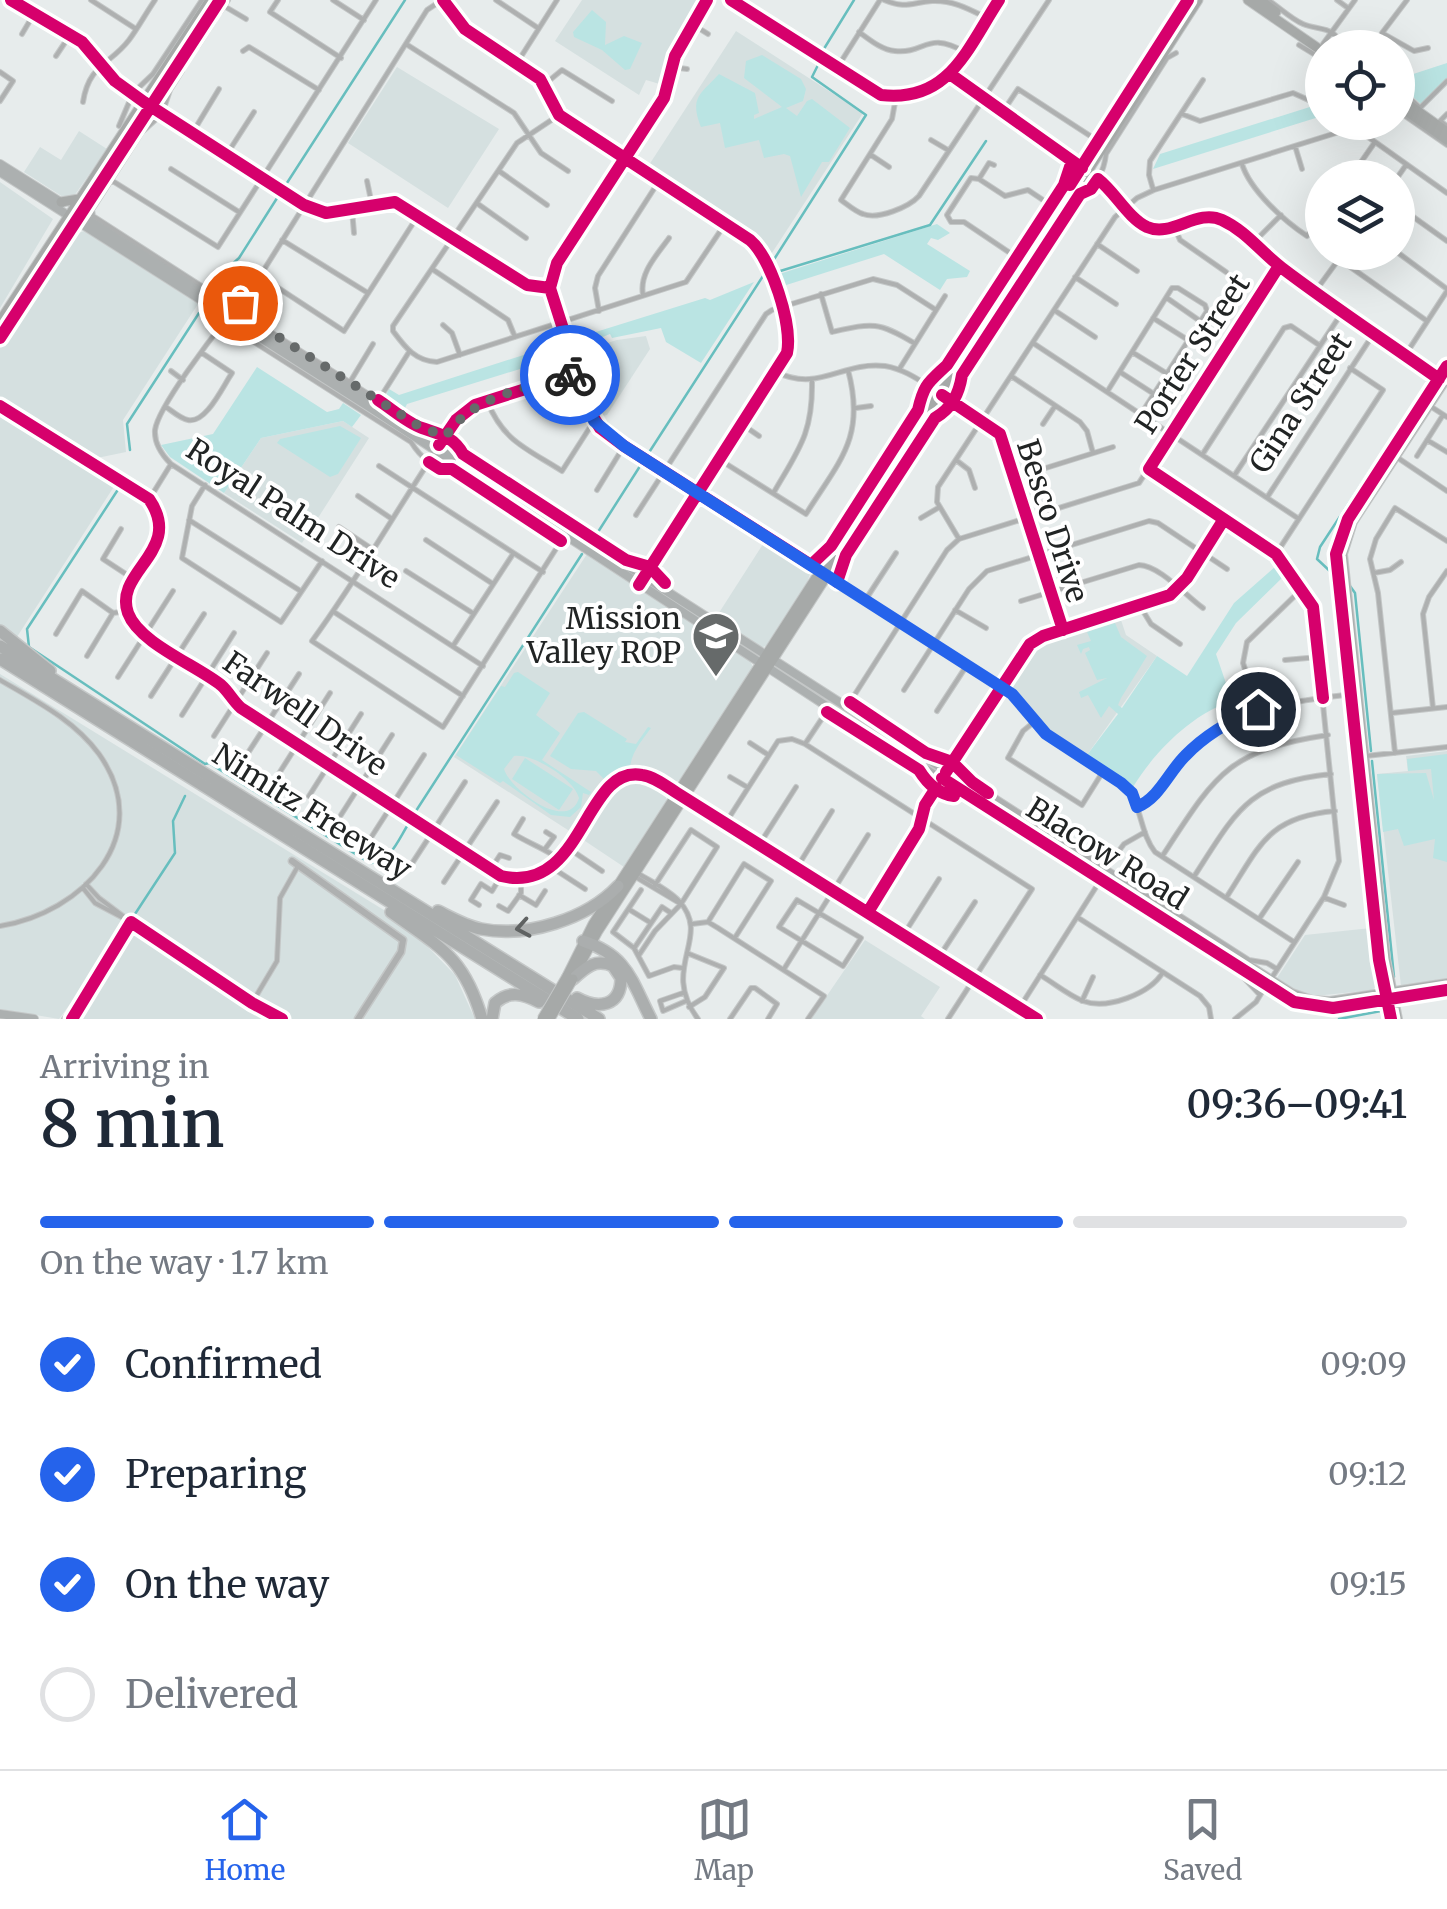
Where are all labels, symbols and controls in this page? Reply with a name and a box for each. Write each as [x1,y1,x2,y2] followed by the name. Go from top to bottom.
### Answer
[1305,30,1415,270] map controls
[1305,30,1415,140] button: locate
[1305,160,1415,270] button: layers
[198,261,283,346] pin
[1126,266,1258,440] street label: Porter Street
[213,276,268,331] icon: bag
[520,325,620,425] courier
[1241,325,1360,480] street label: Gina Street
[543,348,598,403] icon: bike
[180,430,407,596] street label: Royal Palm Drive
[1009,434,1097,607] street label: Besco Drive
[526,599,681,671] place label: Mission Valley ROP
[690,610,742,678] school or university icon: Mission Valley ROP
[216,643,395,784] street label: Farwell Drive
[1216,667,1301,752] pin
[1231,682,1286,737] icon: home
[206,735,420,888] street label: Nimitz Freeway
[1020,789,1195,918] street label: Blacow Road
[515,917,531,938] one-way arrow
[40,1047,209,1087] text: Arriving in
[1187,1081,1407,1128] text: 09:36–09:41
[40,1083,224,1165] text: 8 min
[40,1243,328,1283] text: On the way · 1.7 km
[40,1337,95,1392] icon: check
[125,1341,322,1388] text: Confirmed
[1320,1344,1407,1384] text: 09:09
[40,1447,95,1502] icon: check
[125,1451,307,1498] text: Preparing
[1328,1454,1407,1494] text: 09:12
[40,1557,95,1612] icon: check
[125,1561,329,1608] text: On the way
[1329,1564,1407,1604] text: 09:15
[125,1671,298,1718] text: Delivered
[205,1792,285,1888] tab: Home
[694,1792,754,1888] tab: Map
[1163,1792,1242,1888] tab: Saved

